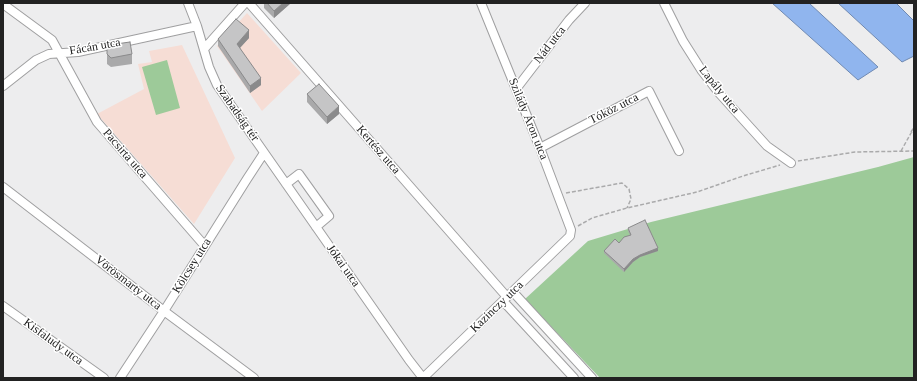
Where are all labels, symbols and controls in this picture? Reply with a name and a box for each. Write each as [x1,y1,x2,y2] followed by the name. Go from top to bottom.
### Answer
[531,24,569,66] street label: Nád utca
[68,35,122,59] street label: Fácán utca
[696,64,742,116] street label: Lapály utca
[505,76,551,162] street label: Szilády Áron utca
[212,82,262,144] street label: Szabadság tér
[587,90,641,128] street label: Tóköz utca
[353,123,403,177] street label: Kertész utca
[100,126,150,182] street label: Pacsirta utca
[169,236,215,296] street label: Kölcsey utca
[323,242,363,290] street label: Jókai utca
[92,253,164,313] street label: Vörösmarty utca
[467,278,527,336] street label: Kazinczy utca
[20,316,86,368] street label: Kisfaludy utca

